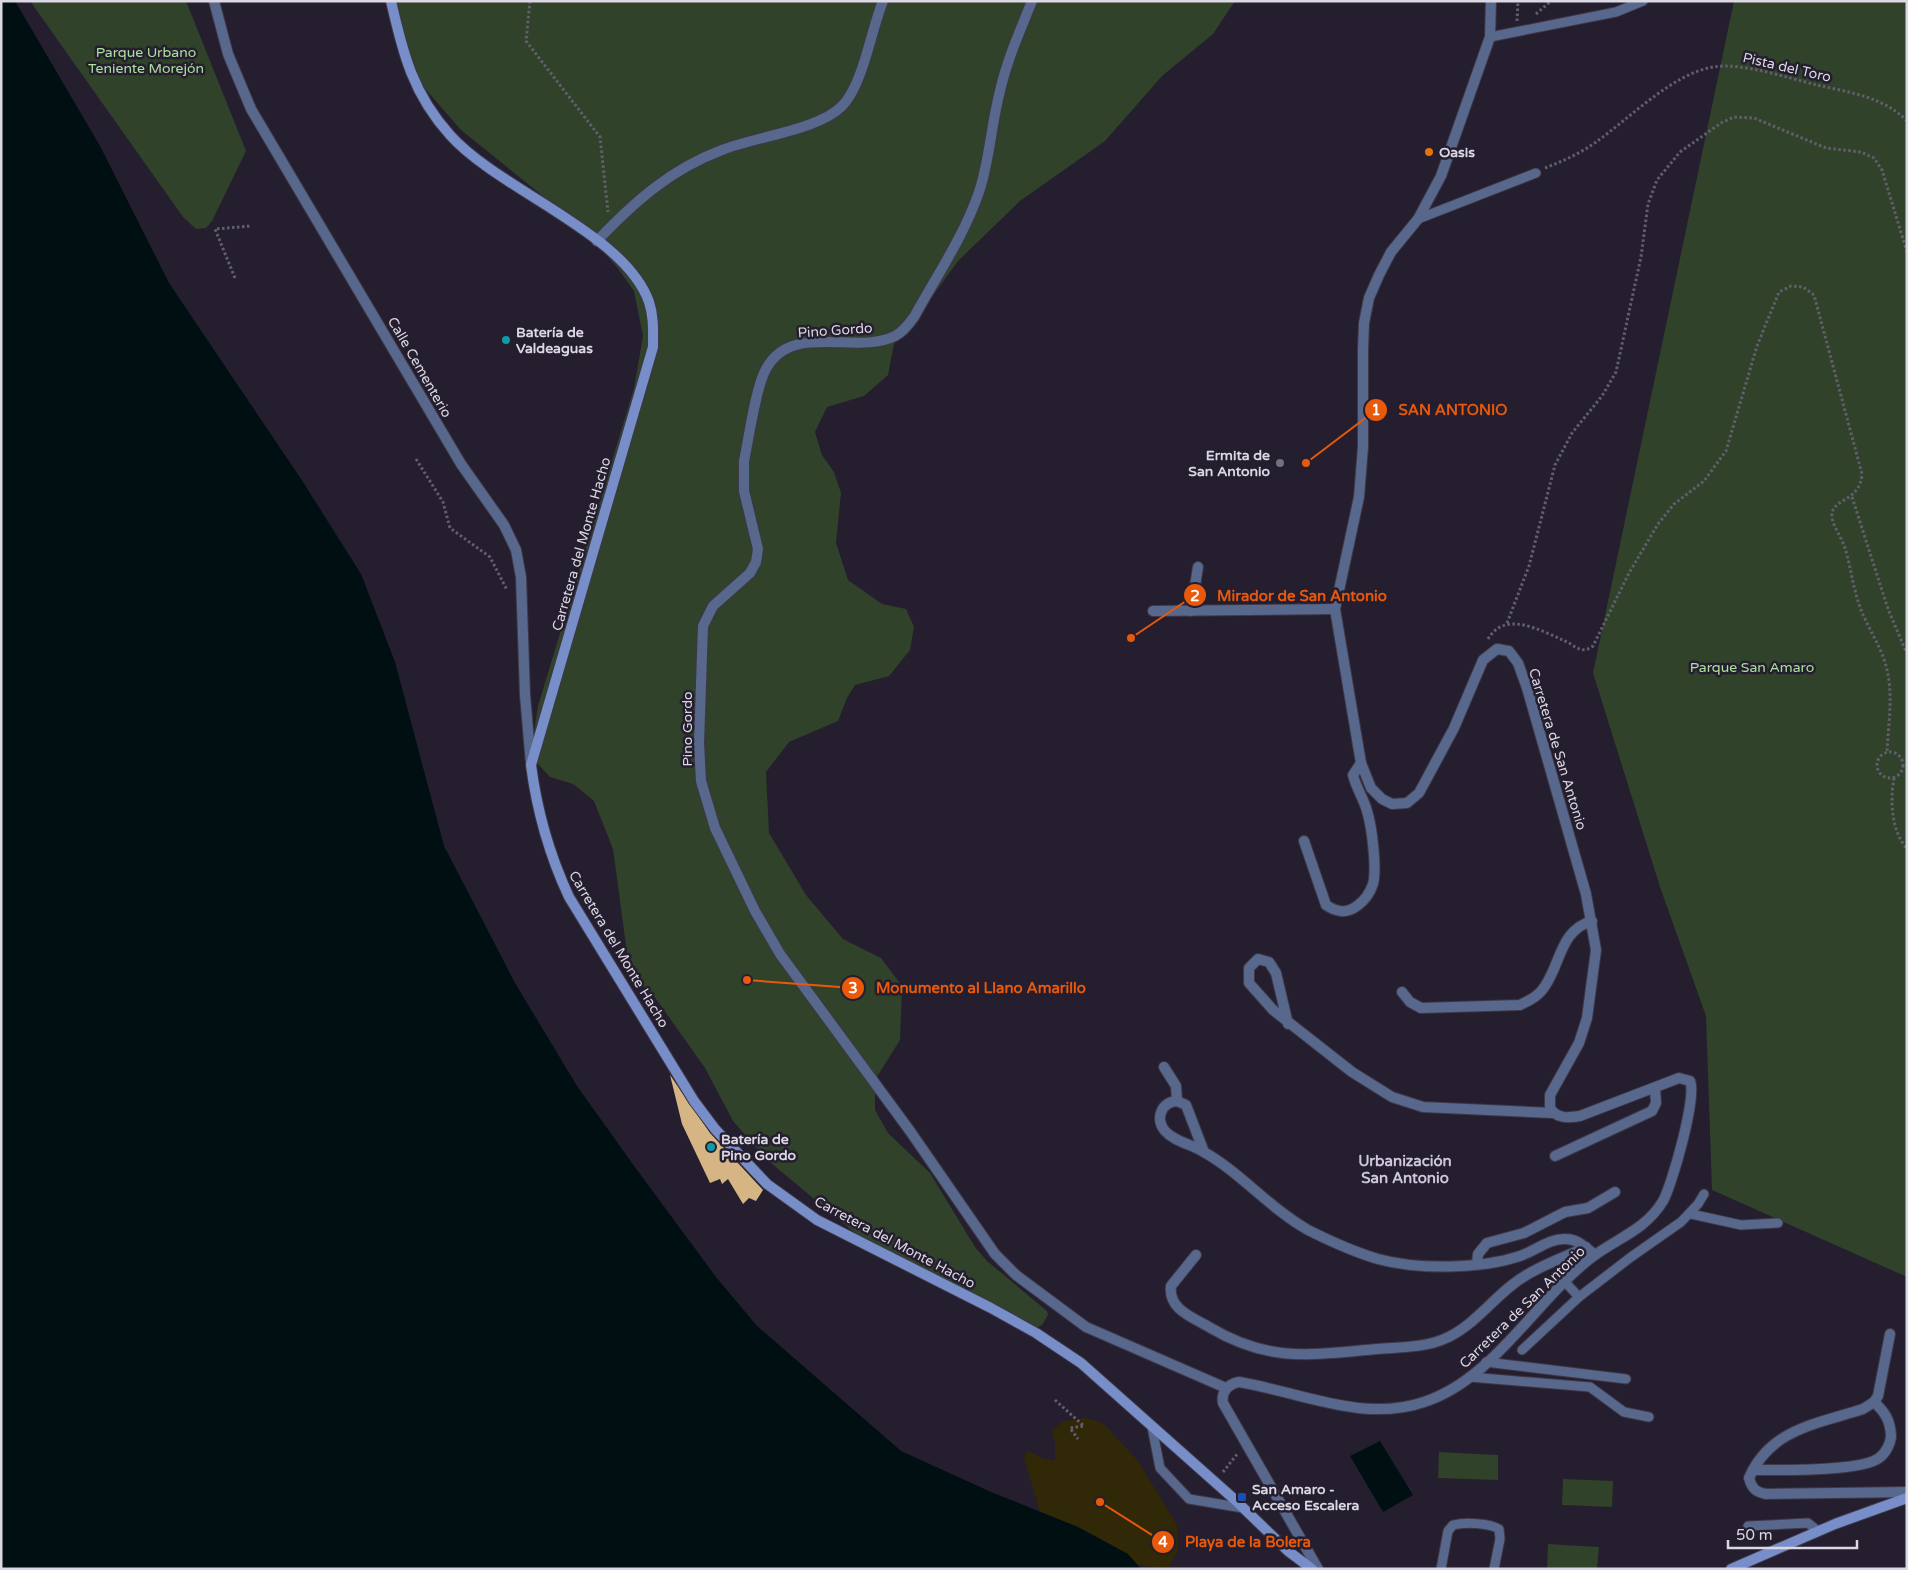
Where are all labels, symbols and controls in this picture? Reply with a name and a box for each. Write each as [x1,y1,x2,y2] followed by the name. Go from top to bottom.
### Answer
[88,44,204,77] park label: Parque Urbano Teniente Morejón
[1741,49,1833,86] street label: Pista del Toro
[1439,144,1475,161] place label: Oasis
[1423,146,1435,158] marker: Oasis
[384,314,455,421] street label: Calle Cementerio
[797,319,873,342] street label: Pino Gordo
[516,324,593,357] place label: Batería de Valdeaguas
[500,334,512,346] marker: Batería de Valdeaguas
[1364,395,1518,425] callout: SAN ANTONIO
[1371,401,1381,419] text: 1
[1398,401,1508,419] text: SAN ANTONIO
[1188,447,1270,480] place label: Ermita de San Antonio
[549,455,614,633] street label: Carretera del Monte Hacho
[1274,457,1286,469] marker: Ermita de San Antonio
[1182,580,1397,610] callout: Mirador de San Antonio
[1190,587,1200,605] text: 2
[1217,587,1387,605] text: Mirador de San Antonio
[1690,659,1814,676] park label: Parque San Amaro
[1525,666,1590,832] street label: Carretera de San Antonio
[679,691,696,767] street label: Pino Gordo
[565,868,672,1031] street label: Carretera del Monte Hacho
[841,973,1096,1003] callout: Monumento al Llano Amarillo
[848,979,858,997] text: 3
[876,979,1086,997] text: Monumento al Llano Amarillo
[721,1131,797,1164] place label: Batería de Pino Gordo
[705,1141,717,1153] marker: Batería de Pino Gordo
[1358,1152,1452,1187] district label: Urbanización San Antonio
[811,1193,978,1292] street label: Carretera del Monte Hacho
[1456,1243,1589,1372] street label: Carretera de San Antonio
[1252,1481,1360,1514] place label: San Amaro - Acceso Escalera
[1236,1491,1248,1503] marker: San Amaro - Acceso Escalera
[1728,1518,1857,1550] scale bar
[1736,1526,1773,1544] text: 50 m
[1150,1527,1321,1557] callout: Playa de la Bolera
[1158,1533,1168,1551] text: 4
[1185,1533,1311,1552] text: Playa de la Bolera

